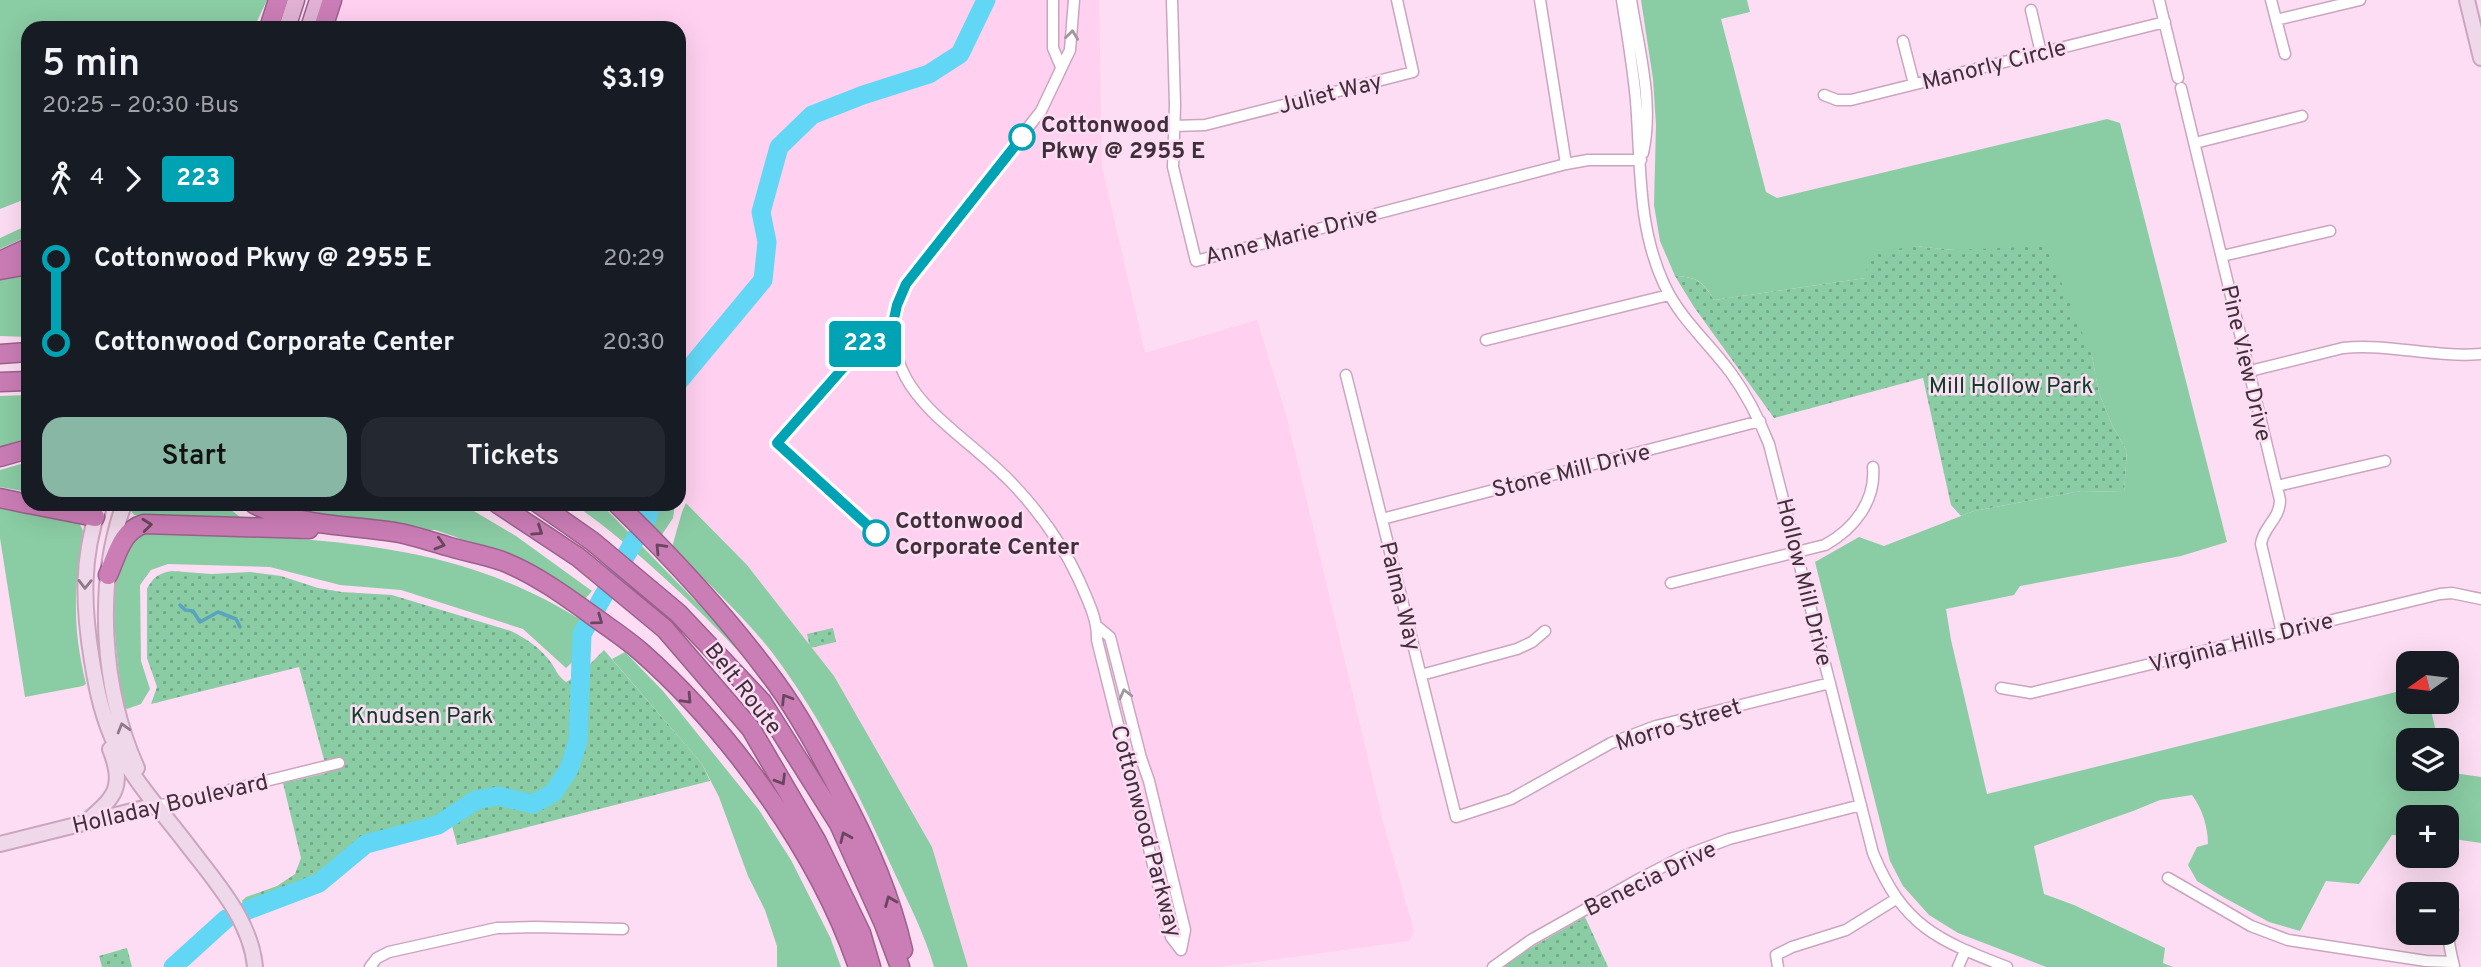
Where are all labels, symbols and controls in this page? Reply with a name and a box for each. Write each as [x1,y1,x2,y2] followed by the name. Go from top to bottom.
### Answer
[1065,29,1080,41] one-way arrow
[1919,34,2070,98] street label: Manorly Circle
[42,41,140,90] text: 5 min
[602,64,665,97] text: $3.19
[1276,69,1386,122] street label: Juliet Way
[42,92,239,121] text: 20:25 – 20:30 · Bus
[1041,112,1205,167] place label: Cottonwood Pkwy @ 2955 E
[1009,124,1035,150] marker: Cottonwood Pkwy @ 2955 E
[42,160,80,198] icon: walk
[114,160,152,198] icon: forward
[90,164,104,193] text: 4
[176,164,220,194] text: 223
[1202,202,1381,273] street label: Anne Marie Drive
[94,243,432,276] text: Cottonwood Pkwy @ 2955 E
[603,245,665,274] text: 20:29
[2212,282,2277,445] street label: Pine View Drive
[825,321,905,367] line badge: 223
[94,327,454,360] text: Cottonwood Corporate Center
[603,329,665,358] text: 20:30
[843,329,887,359] text: 223
[1929,373,2093,402] park label: Mill Hollow Park
[42,417,347,497] button: Start
[361,417,665,497] button: Tickets
[1489,439,1654,506] street label: Stone Mill Drive
[1768,496,1837,669] street label: Hollow Mill Drive
[895,508,1080,563] place label: Cottonwood Corporate Center
[141,518,153,533] one-way arrow
[863,520,889,546] marker: Cottonwood Corporate Center
[531,522,544,535] one-way arrow
[433,536,445,550] one-way arrow
[1371,539,1426,654] street label: Palma Way
[656,543,669,556] one-way arrow
[77,579,92,590] one-way arrow
[2146,607,2337,681] street label: Virginia Hills Drive
[590,611,603,624] one-way arrow
[697,638,787,741] street label: Belt Route
[2396,651,2459,714] north arrow
[2396,651,2459,945] map controls
[1119,688,1134,700] one-way arrow
[679,691,691,704] one-way arrow
[782,694,795,707] one-way arrow
[1612,694,1745,759] street label: Morro Street
[351,703,493,732] park label: Knudsen Park
[117,722,132,734] one-way arrow
[1102,722,1187,941] street label: Cottonwood Parkway
[2396,728,2459,791] button: layers
[70,769,271,842] street label: Holladay Boulevard
[773,772,786,785] one-way arrow
[2396,805,2459,868] button: +
[839,831,853,844] one-way arrow
[1580,836,1722,925] street label: Benecia Drive
[2396,882,2459,945] button: −
[884,896,898,908] one-way arrow

